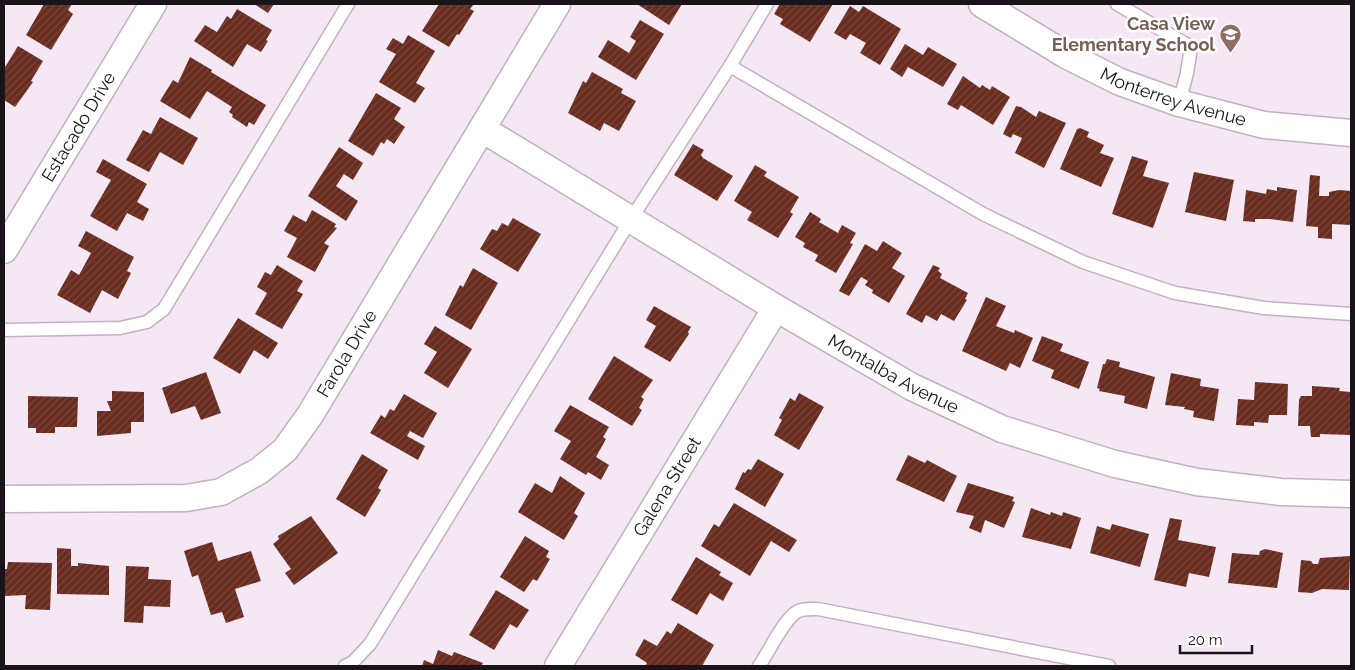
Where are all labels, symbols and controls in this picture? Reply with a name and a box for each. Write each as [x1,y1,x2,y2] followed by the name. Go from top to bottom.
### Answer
[1052,13,1216,55] place label: Casa View Elementary School
[1219,22,1243,53] school or university icon: Casa View Elementary School
[1097,63,1249,130] street label: Monterrey Avenue
[37,67,120,185] street label: Estacado Drive
[312,305,381,401] street label: Farola Drive
[825,330,963,418] street label: Montalba Avenue
[628,433,705,540] street label: Galena Street
[1180,622,1252,654] scale bar
[1188,631,1223,649] text: 20 m

